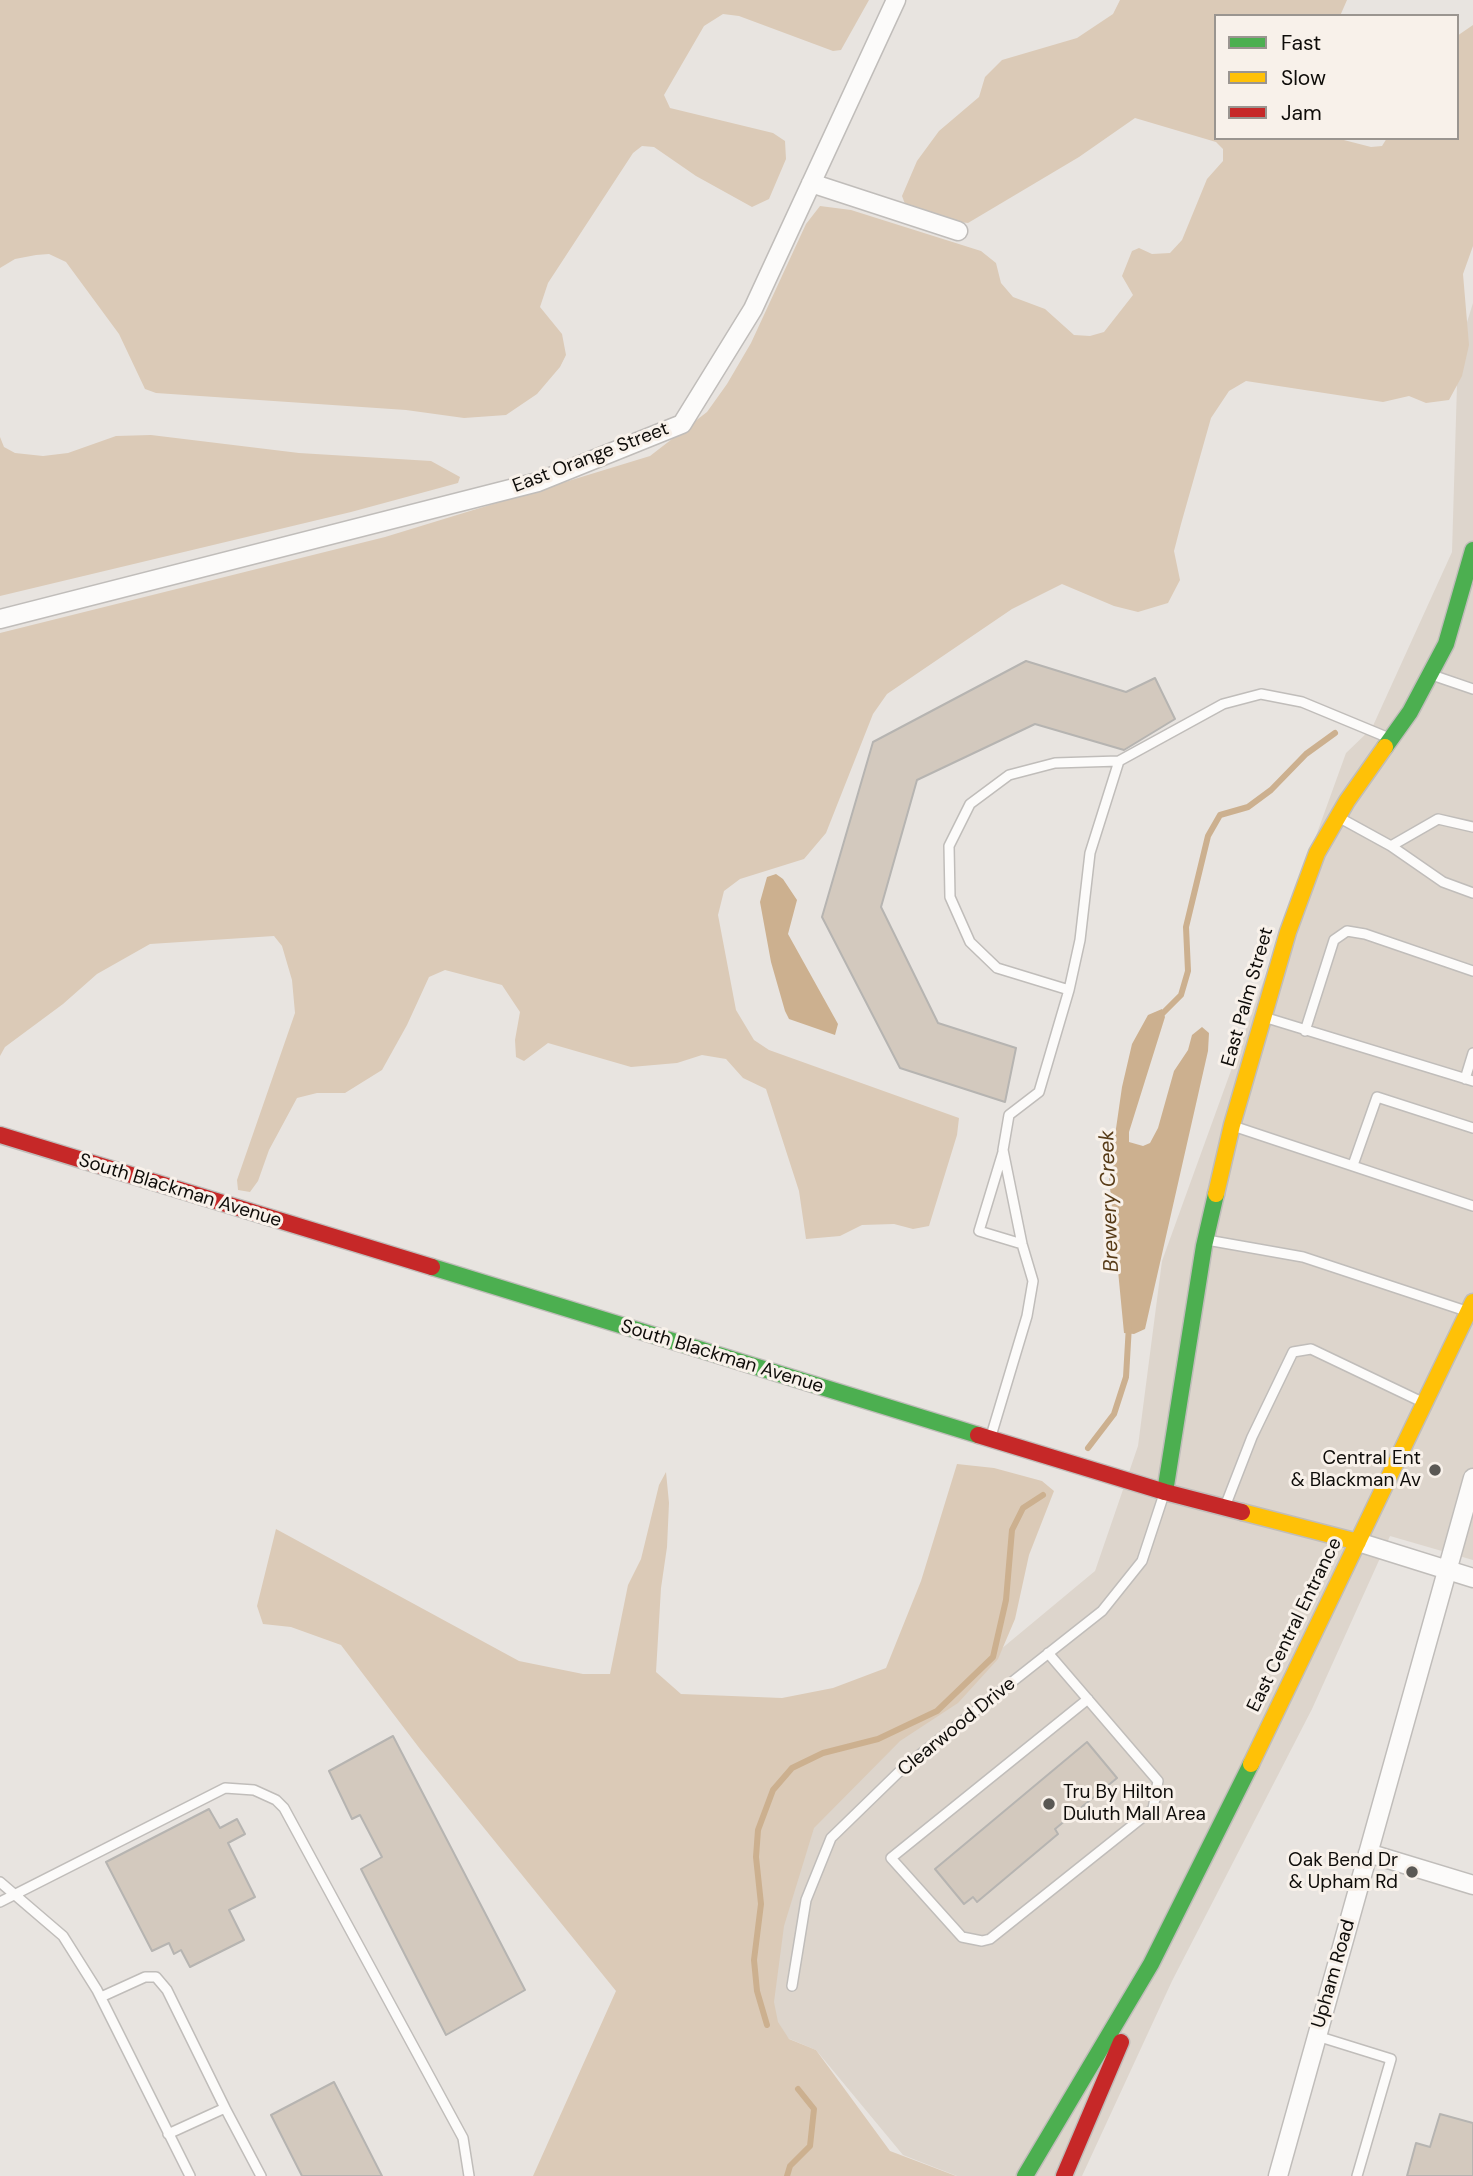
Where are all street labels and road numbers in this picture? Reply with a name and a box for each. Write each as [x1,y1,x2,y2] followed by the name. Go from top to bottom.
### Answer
[510,418,672,498] street label: East Orange Street
[1217,925,1279,1069] street label: East Palm Street
[76,1149,284,1233] street label: South Blackman Avenue
[618,1315,826,1399] street label: South Blackman Avenue
[1243,1534,1347,1716] street label: East Central Entrance
[894,1673,1020,1781] street label: Clearwood Drive
[1308,1917,1360,2031] street label: Upham Road

